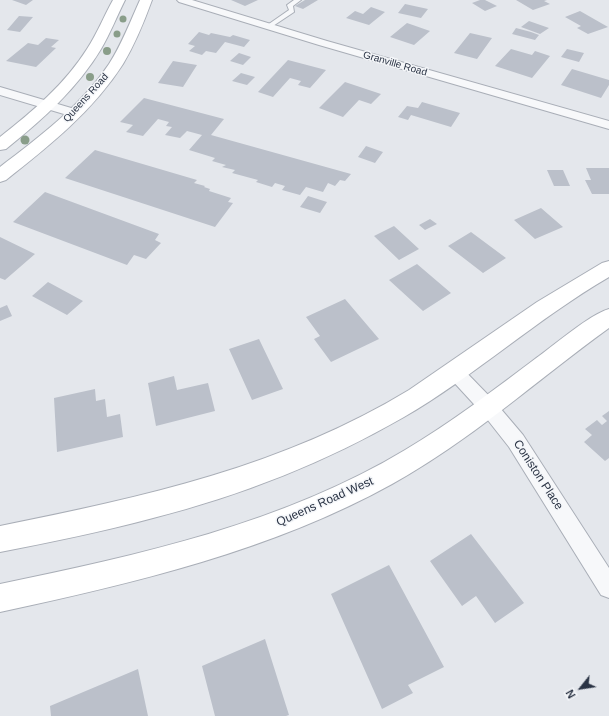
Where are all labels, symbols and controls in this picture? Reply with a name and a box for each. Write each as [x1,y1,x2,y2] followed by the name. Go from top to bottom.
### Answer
[362,49,428,79] street label: Granville Road
[61,71,111,125] street label: Queens Road
[510,437,566,513] street label: Coniston Place
[274,474,376,530] street label: Queens Road West
[561,668,601,708] north arrow
[563,688,578,700] text: N

